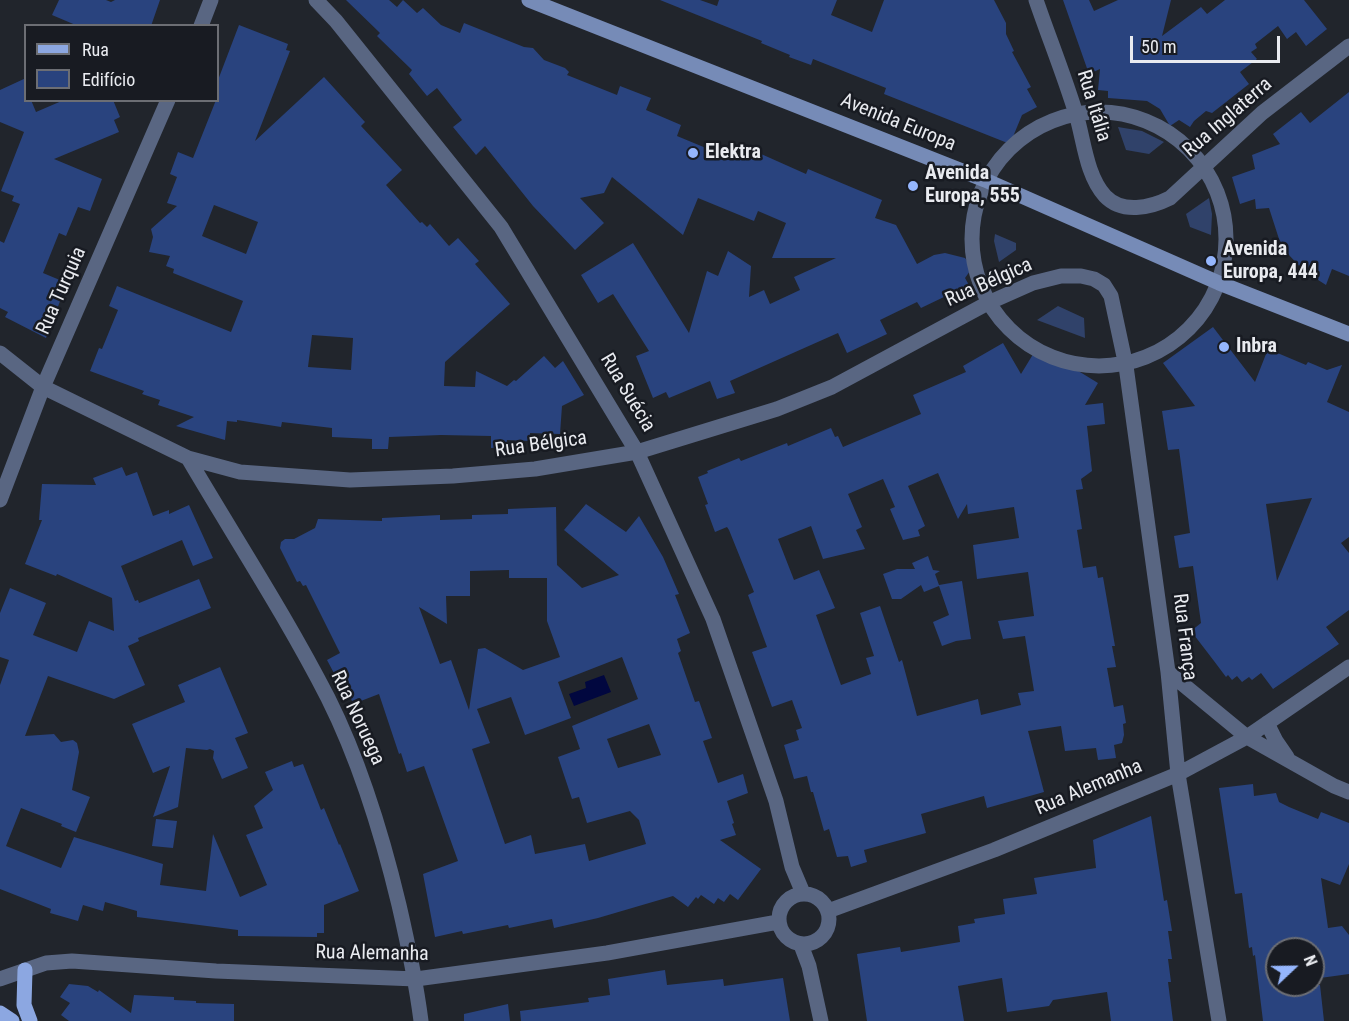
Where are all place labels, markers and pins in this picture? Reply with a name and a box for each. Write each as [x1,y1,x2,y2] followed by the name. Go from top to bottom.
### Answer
[705,141,761,165] place label: Elektra
[686,146,700,160] marker: Elektra
[925,162,1020,209] place label: Avenida Europa, 555
[906,179,920,193] marker: Avenida Europa, 555
[1223,238,1318,285] place label: Avenida Europa, 444
[1204,254,1218,268] marker: Avenida Europa, 444
[1236,335,1277,359] place label: Inbra
[1217,340,1231,354] marker: Inbra

